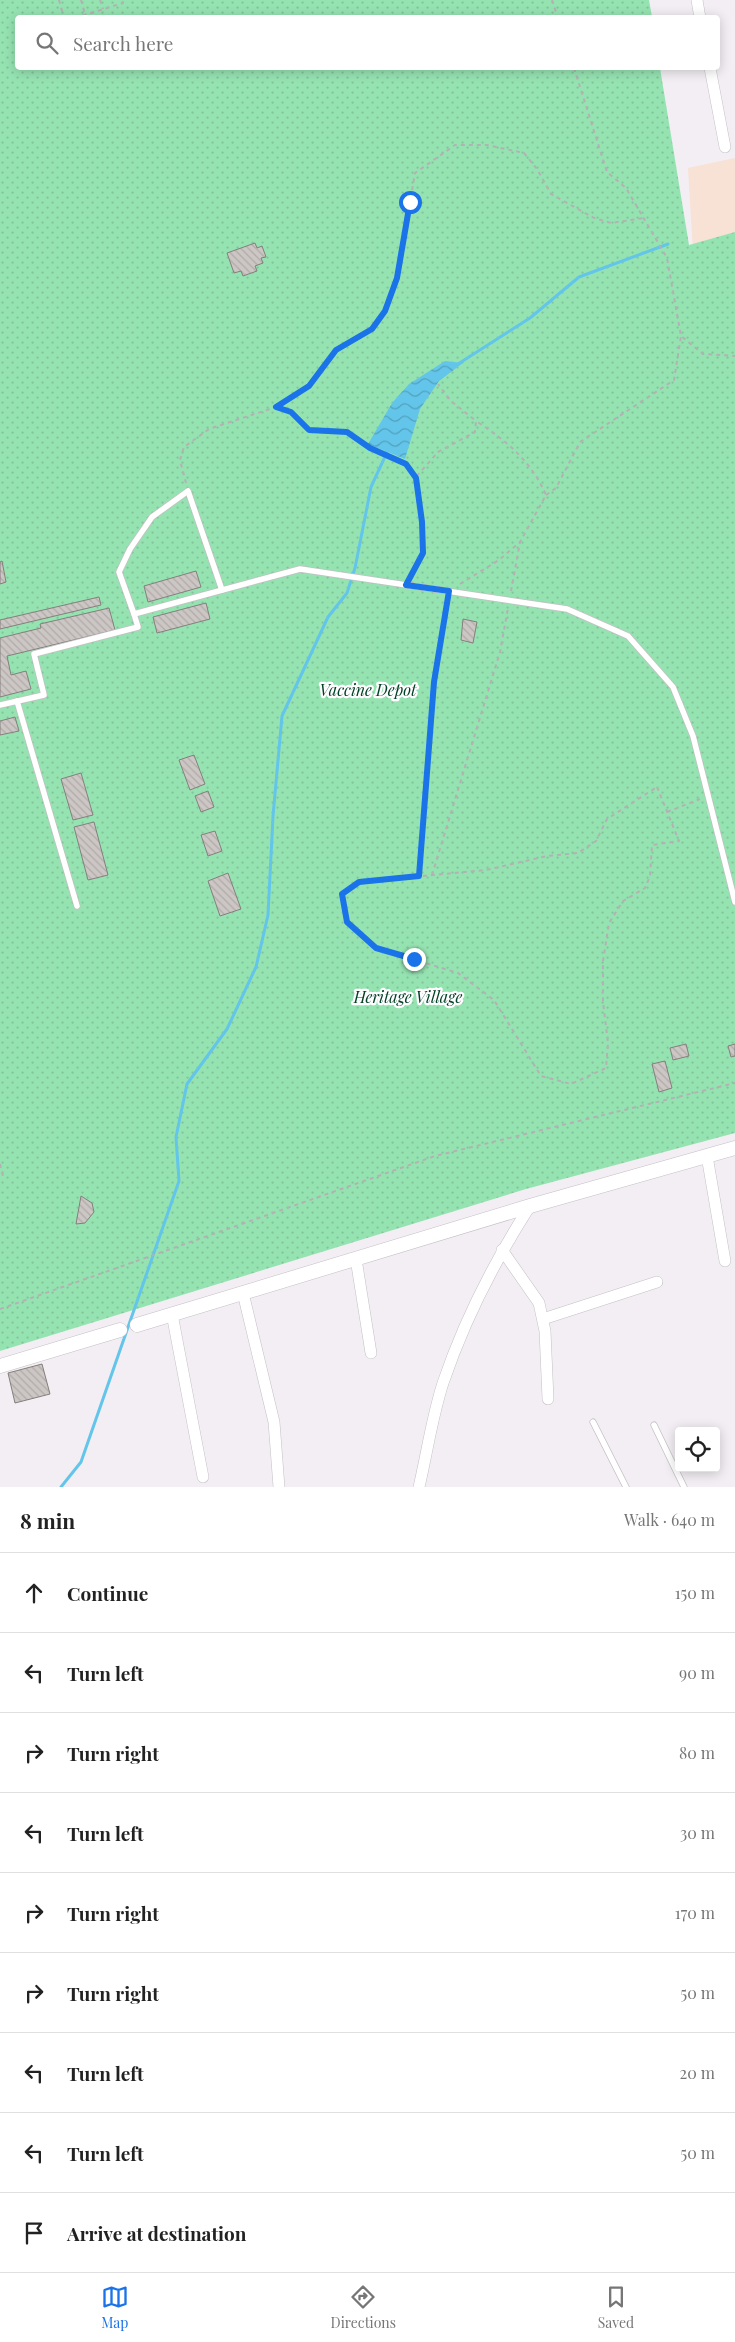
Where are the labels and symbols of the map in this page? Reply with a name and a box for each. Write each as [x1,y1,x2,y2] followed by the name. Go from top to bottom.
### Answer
[399,191,422,214] route start
[320,679,417,700] park label: Vaccine Depot
[403,948,426,971] route end
[353,986,462,1007] park label: Heritage Village

